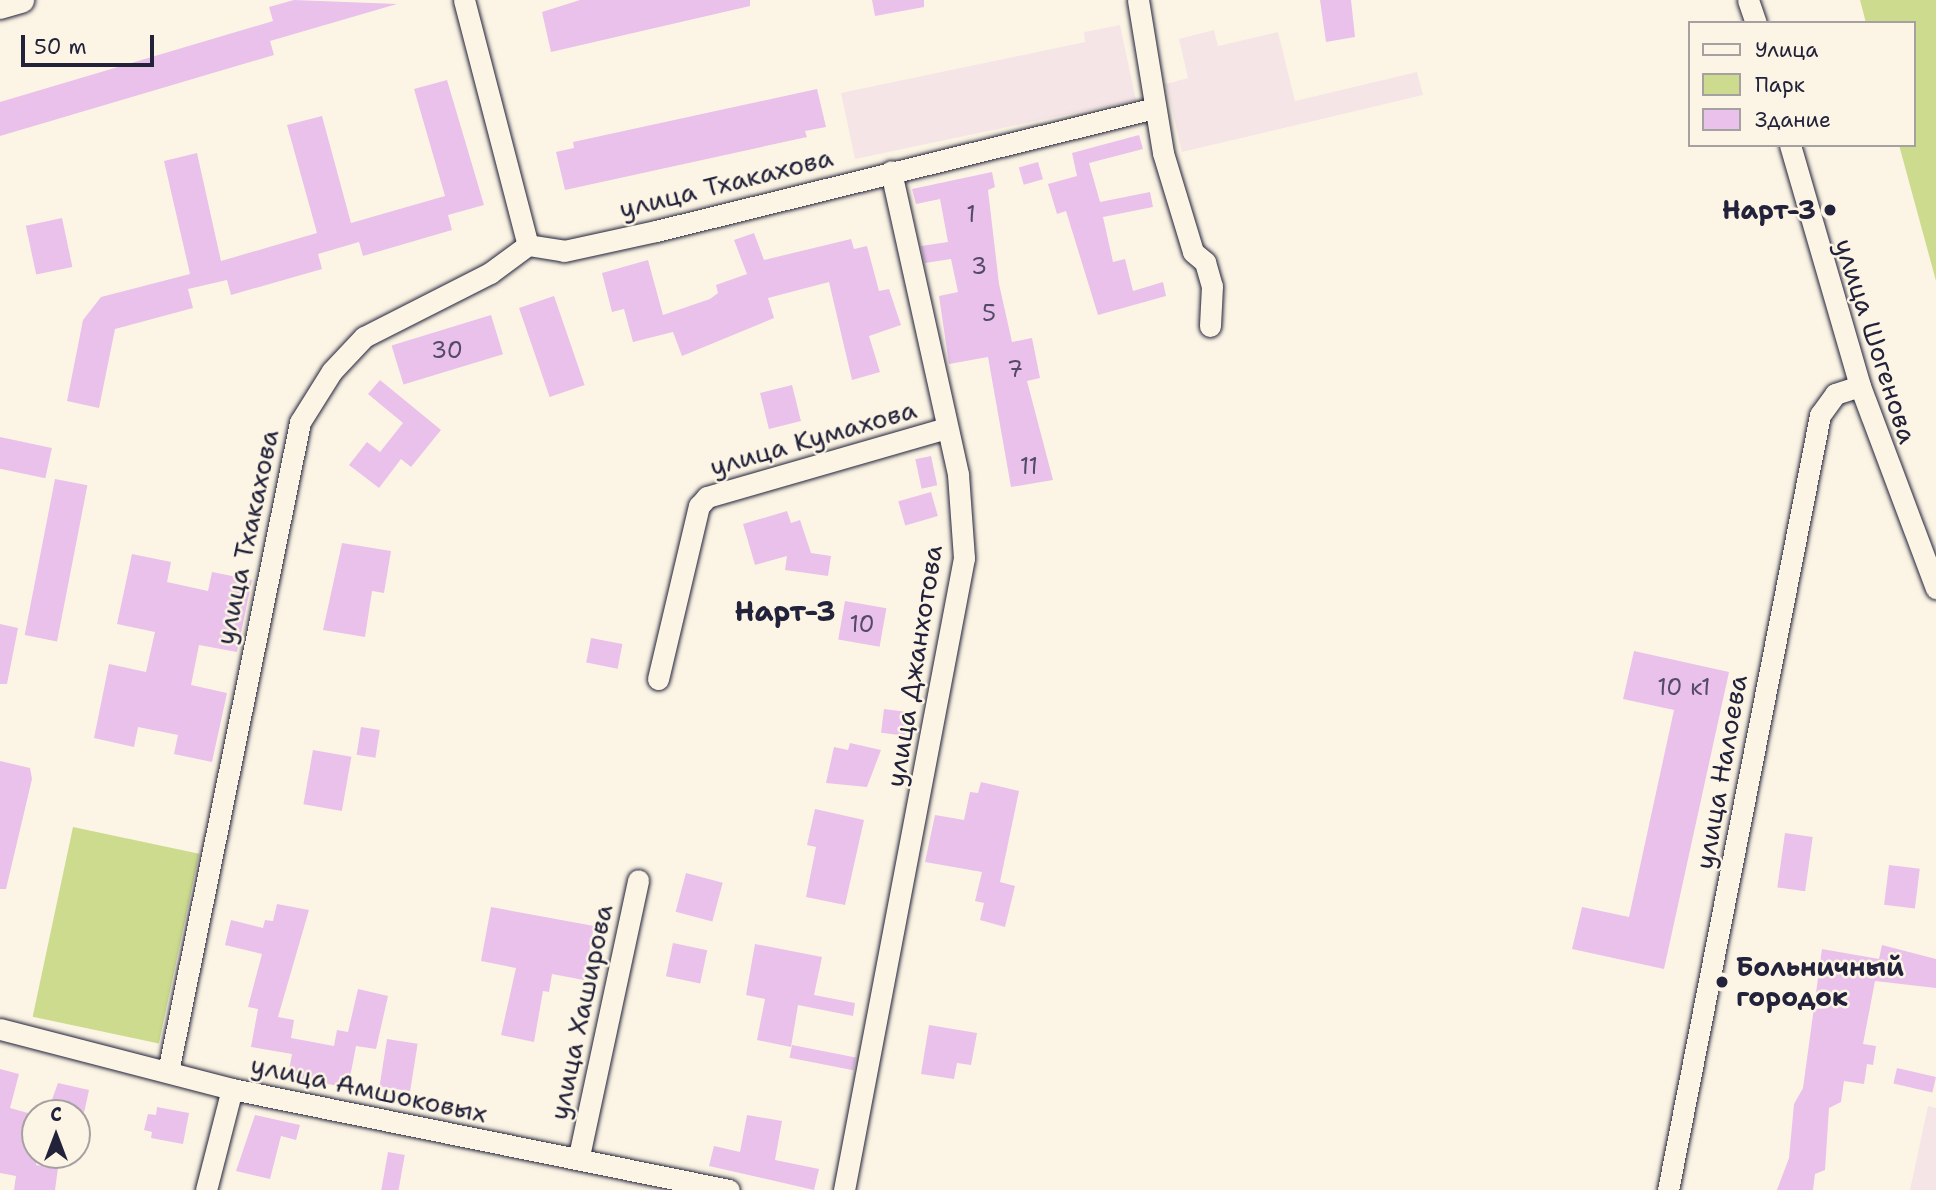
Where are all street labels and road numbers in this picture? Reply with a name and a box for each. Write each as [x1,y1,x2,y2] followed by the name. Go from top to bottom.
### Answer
[616,141,836,225] street label: улица Тхакахова
[1828,235,1924,447] street label: улица Шогенова
[706,394,920,482] street label: улица Кумахова
[209,427,285,647] street label: улица Тхакахова
[879,543,949,789] street label: улица Джанхотова
[1689,672,1753,872] street label: улица Налоева
[543,901,619,1123] street label: улица Хаширова
[248,1049,490,1129] street label: улица Амшоковых

